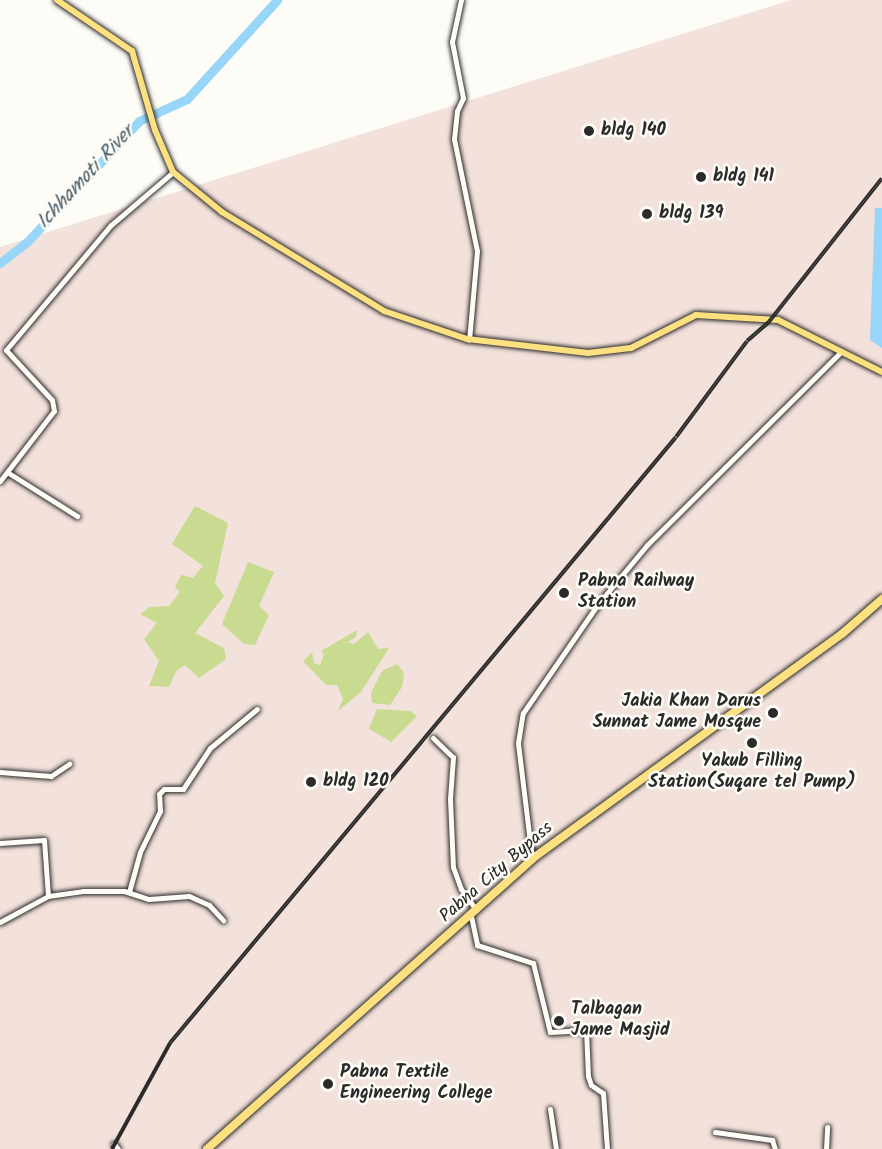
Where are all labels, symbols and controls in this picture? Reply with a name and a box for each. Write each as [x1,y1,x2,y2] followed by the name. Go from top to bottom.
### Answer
[601,120,666,142] place label: bldg 140
[32,122,140,234] water label: Ichhamoti River
[582,124,596,138] marker: bldg 140
[713,166,774,188] place label: bldg 141
[694,170,708,184] marker: bldg 141
[659,203,724,225] place label: bldg 139
[640,207,654,221] marker: bldg 139
[578,572,694,614] place label: Pabna Railway Station
[555,584,573,602] marker: Pabna Railway Station
[593,692,761,734] place label: Jakia Khan Darus Sunnat Jame Mosque
[766,706,780,720] marker: Jakia Khan Darus Sunnat Jame Mosque
[745,736,759,750] marker: Yakub Filling Station(Suqare tel Pump)
[648,752,856,795] place label: Yakub Filling Station(Suqare tel Pump)
[323,771,388,793] place label: bldg 120
[304,775,318,789] marker: bldg 120
[436,818,558,928] street label: Pabna City Bypass
[571,1000,670,1042] place label: Talbagan Jame Masjid
[552,1014,566,1028] marker: Talbagan Jame Masjid
[340,1063,493,1106] place label: Pabna Textile Engineering College
[321,1077,335,1091] marker: Pabna Textile Engineering College

